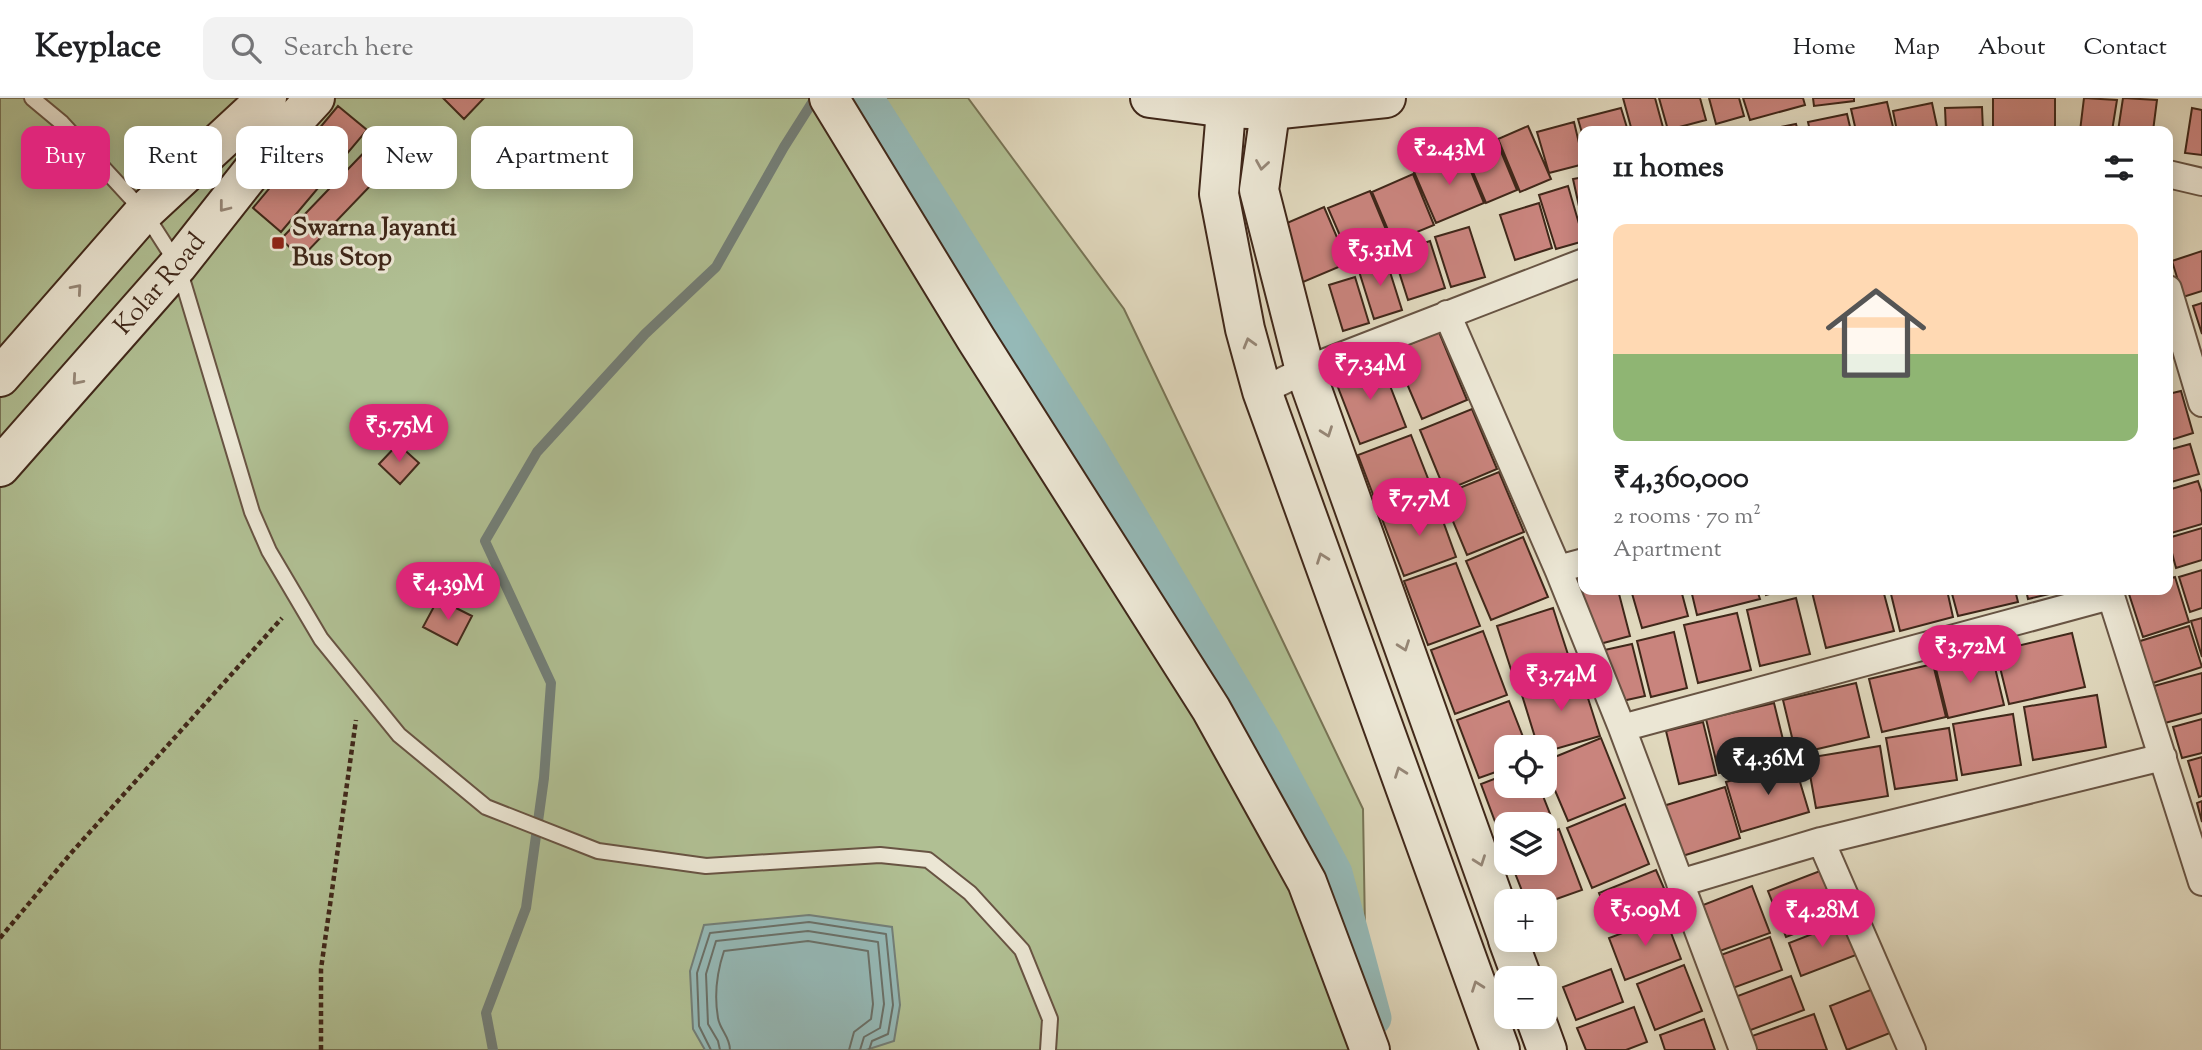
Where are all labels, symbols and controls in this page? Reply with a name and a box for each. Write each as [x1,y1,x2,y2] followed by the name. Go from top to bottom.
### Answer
[203,17,693,80] search box
[35,24,161,72] text: Keyplace
[227,29,265,67] icon: search
[283,30,414,67] text: Search here
[1793,31,1856,65] text: Home
[1894,31,1940,65] text: Map
[1978,31,2045,65] text: About
[2083,31,2167,65] text: Contact
[21,126,110,189] chip: Buy
[124,126,222,189] chip: Rent
[236,126,348,189] chip: Filters
[362,126,457,189] chip: New
[471,126,633,189] chip: Apartment
[1392,127,1506,187] pin: ₹2.43M
[1413,133,1485,166] text: ₹2.43M
[1613,147,1724,190] text: 11 homes
[2100,149,2138,187] icon: filters
[1255,160,1270,171] one-way arrow
[220,199,233,212] one-way arrow
[292,210,457,277] place label: Swarna Jayanti Bus Stop
[106,225,215,344] street label: Kolar Road
[1323,228,1437,288] pin: ₹5.31M
[1347,234,1413,267] text: ₹5.31M
[270,235,286,251] marker: Swarna Jayanti Bus Stop
[1813,270,1939,396] icon: home
[69,284,81,297] one-way arrow
[1242,337,1257,349] one-way arrow
[1313,342,1427,402] pin: ₹7.34M
[1334,348,1406,381] text: ₹7.34M
[72,372,85,385] one-way arrow
[342,404,456,464] pin: ₹5.75M
[365,410,433,443] text: ₹5.75M
[1319,425,1333,437] one-way arrow
[1613,458,1749,501] text: ₹4,360,000
[1370,478,1468,538] pin: ₹7.7M
[1388,484,1450,517] text: ₹7.7M
[1613,501,1761,534] text: 2 rooms · 70 m²
[1613,534,1722,567] text: Apartment
[1317,552,1331,564] one-way arrow
[391,562,505,622] pin: ₹4.39M
[412,568,484,601] text: ₹4.39M
[1913,626,2027,685] pin: ₹3.72M
[1934,631,2006,664] text: ₹3.72M
[1395,640,1409,652] one-way arrow
[1504,654,1618,713] pin: ₹3.74M
[1526,659,1596,692] text: ₹3.74M
[1494,735,1557,1029] map controls
[1494,735,1557,798] button: locate
[1711,738,1825,797] pin: ₹4.36M
[1732,743,1804,776] text: ₹4.36M
[1394,766,1408,778] one-way arrow
[1494,812,1557,875] button: layers
[1472,854,1486,866] one-way arrow
[1588,888,1702,948] pin: ₹5.09M
[1494,889,1557,952] button: +
[1765,890,1879,949] pin: ₹4.28M
[1610,894,1680,927] text: ₹5.09M
[1785,895,1859,928] text: ₹4.28M
[1494,966,1557,1029] button: −
[1471,980,1485,992] one-way arrow

